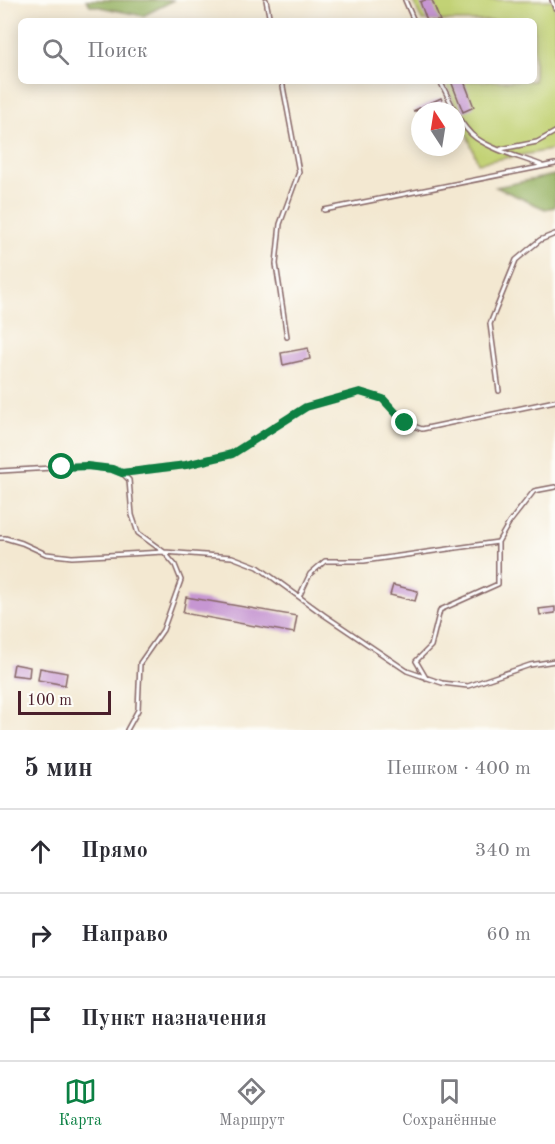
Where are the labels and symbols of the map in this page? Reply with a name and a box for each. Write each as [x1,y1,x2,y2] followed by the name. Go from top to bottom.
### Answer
[411,102,465,156] north arrow
[391,409,417,435] route end
[48,453,74,479] route start
[18,688,111,716] scale bar

